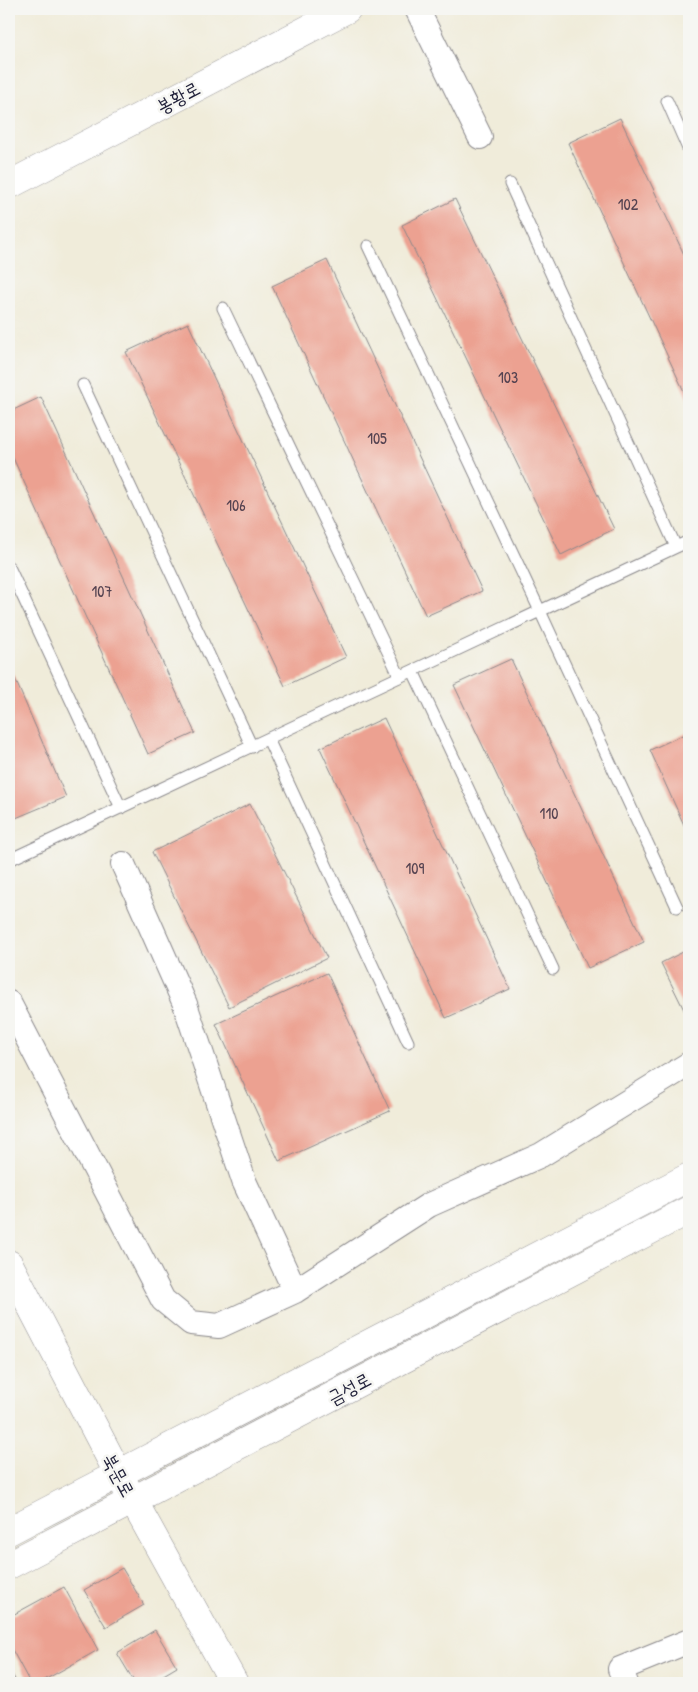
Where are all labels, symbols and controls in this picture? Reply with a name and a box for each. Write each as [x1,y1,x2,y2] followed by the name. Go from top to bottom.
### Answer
[152,75,204,119] street label: 봉황로
[618,193,639,215] house number: 102
[498,366,518,388] house number: 103
[367,427,387,449] house number: 105
[226,494,246,516] house number: 106
[92,580,113,602] house number: 107
[540,802,558,824] house number: 110
[406,857,425,879] house number: 109
[323,1366,375,1410] street label: 금성로
[97,1449,141,1501] street label: 북문로

